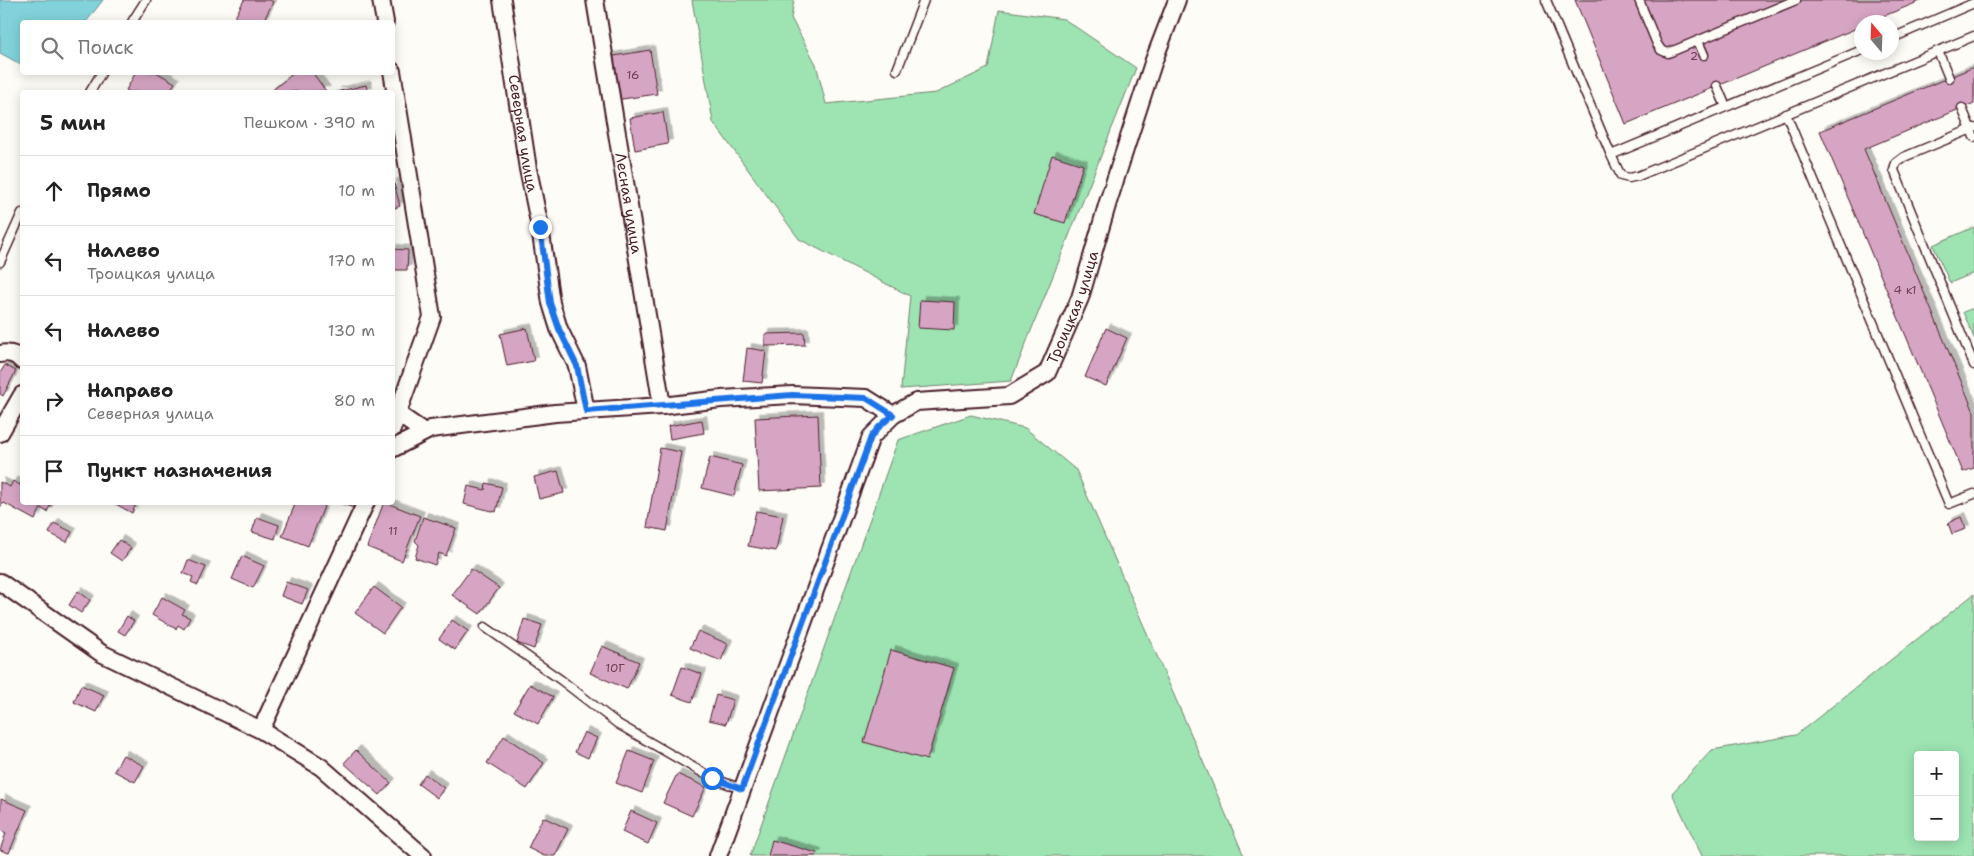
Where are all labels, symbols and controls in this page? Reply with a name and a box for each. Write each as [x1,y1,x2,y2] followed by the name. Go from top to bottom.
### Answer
[1854,15,1899,60] north arrow
[20,20,395,75] search box
[38,34,66,62] icon: search
[78,35,133,60] text: Поиск
[1690,48,1698,64] house number: 2
[626,67,640,83] house number: 16
[504,73,543,195] street label: Северная улица
[40,109,106,137] text: 5 мин
[244,112,375,133] text: Пешком · 390 m
[610,151,647,256] street label: Лесная улица
[40,177,68,205] icon: ahead
[87,178,151,203] text: Прямо
[338,180,375,201] text: 10 m
[529,216,552,239] route end
[87,238,160,263] text: Налево
[40,247,68,275] icon: left
[1042,248,1103,367] street label: Троицкая улица
[328,250,375,271] text: 170 m
[87,263,215,284] text: Троицкая улица
[1893,282,1917,298] house number: 4 к1
[40,317,68,345] icon: left
[87,318,160,343] text: Налево
[328,320,375,341] text: 130 m
[87,378,173,403] text: Направо
[40,387,68,415] icon: right
[334,390,375,411] text: 80 m
[87,403,214,424] text: Северная улица
[40,457,68,485] icon: arrive
[87,458,272,483] text: Пункт назначения
[388,523,398,539] house number: 11
[605,660,625,676] house number: 10Г
[1914,751,1959,841] map controls
[1914,751,1959,796] button: +
[701,767,724,790] route start
[1914,796,1959,841] button: −

